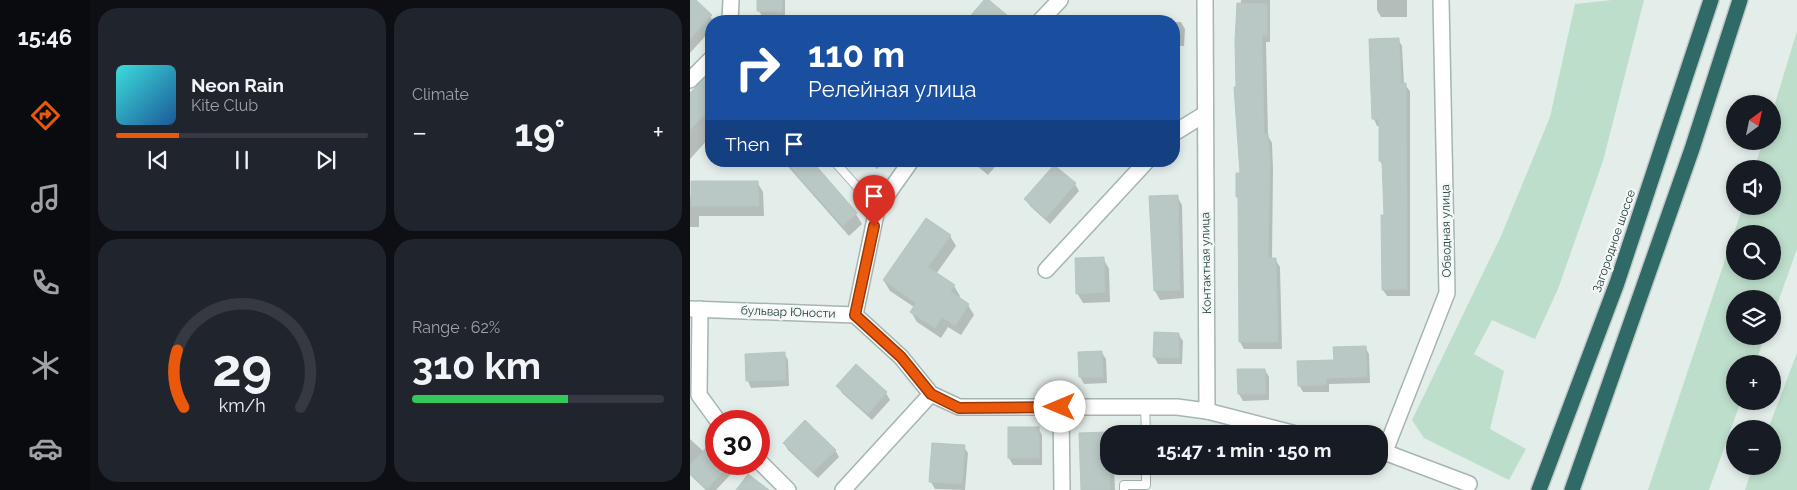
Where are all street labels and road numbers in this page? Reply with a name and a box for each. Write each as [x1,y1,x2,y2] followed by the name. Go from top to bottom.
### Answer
[1438,184,1454,278] street label: Обводная улица
[1590,188,1638,294] street label: Загородное шоссе
[1198,212,1214,314] street label: Контактная улица
[740,303,836,321] street label: бульвар Юности

